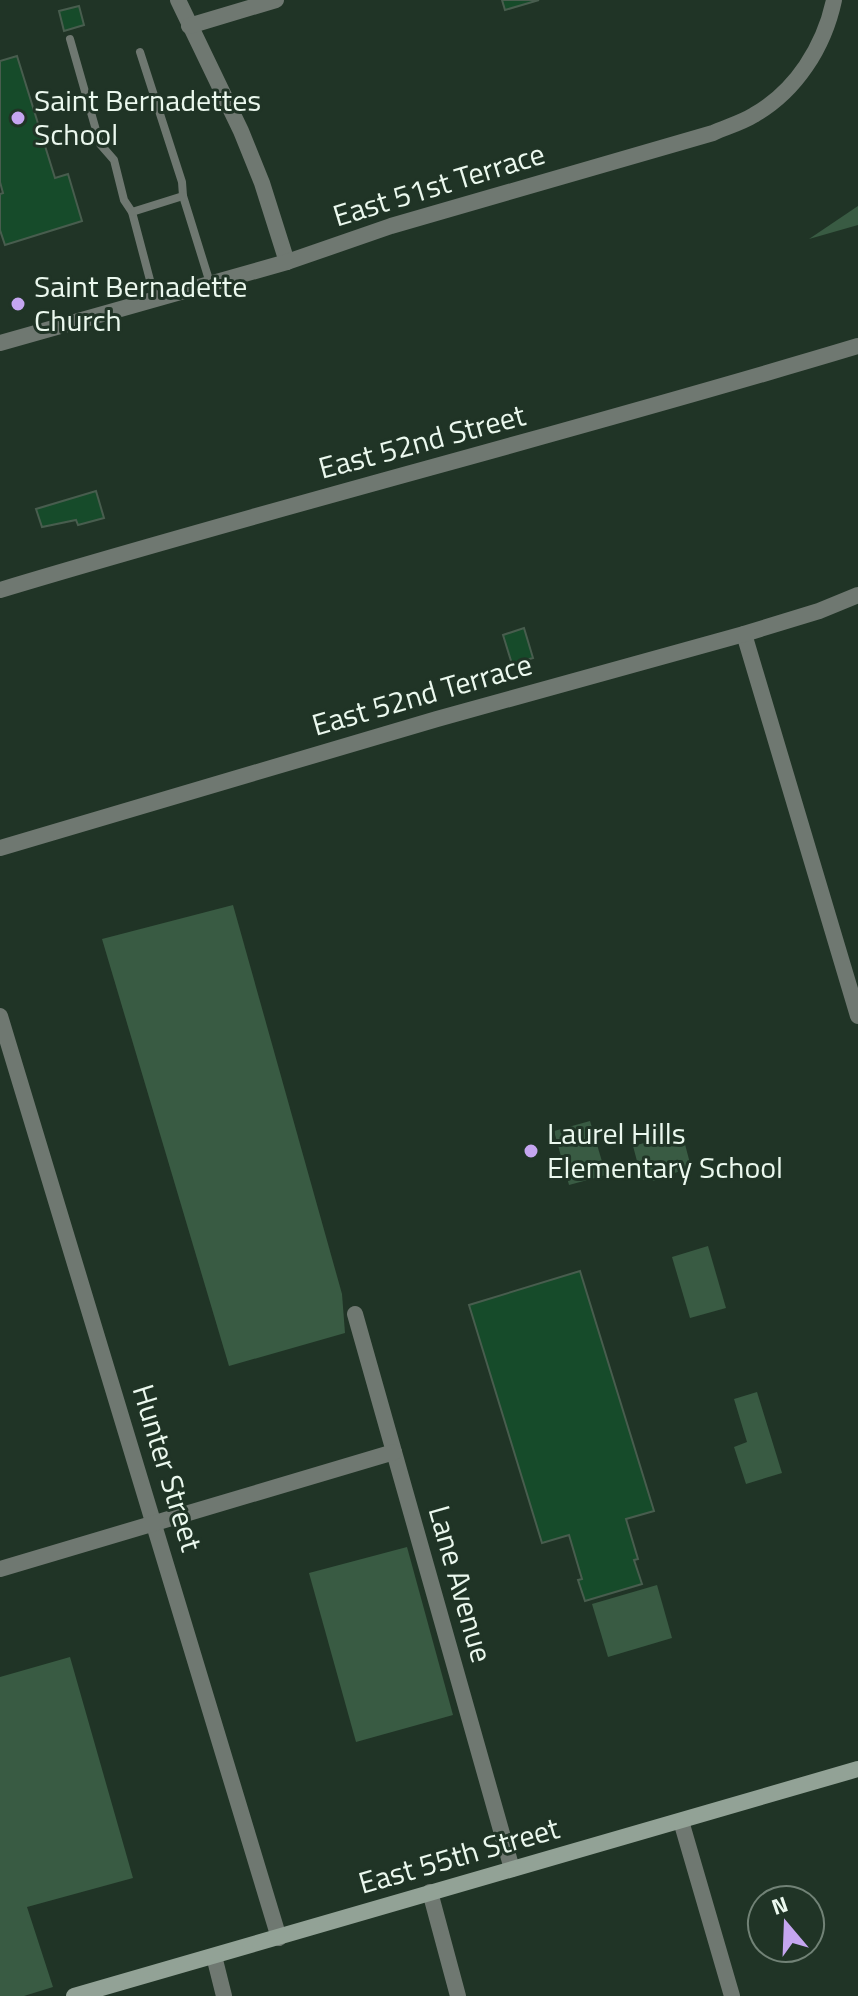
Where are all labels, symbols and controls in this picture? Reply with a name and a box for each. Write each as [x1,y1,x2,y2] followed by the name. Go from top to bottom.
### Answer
[34,77,261,157] place label: Saint Bernadettes School
[9,109,27,127] marker: Saint Bernadettes School
[327,130,550,238] street label: East 51st Terrace
[34,263,247,343] place label: Saint Bernadette Church
[9,295,27,313] marker: Saint Bernadette Church
[313,391,531,491] street label: East 52nd Street
[306,641,537,747] street label: East 52nd Terrace
[547,1110,783,1190] place label: Laurel Hills Elementary School
[522,1142,540,1160] marker: Laurel Hills Elementary School
[121,1379,215,1557] street label: Hunter Street
[417,1500,505,1667] street label: Lane Avenue
[353,1804,565,1906] street label: East 55th Street
[746,1884,826,1964] north arrow
[767,1887,792,1924] text: N

